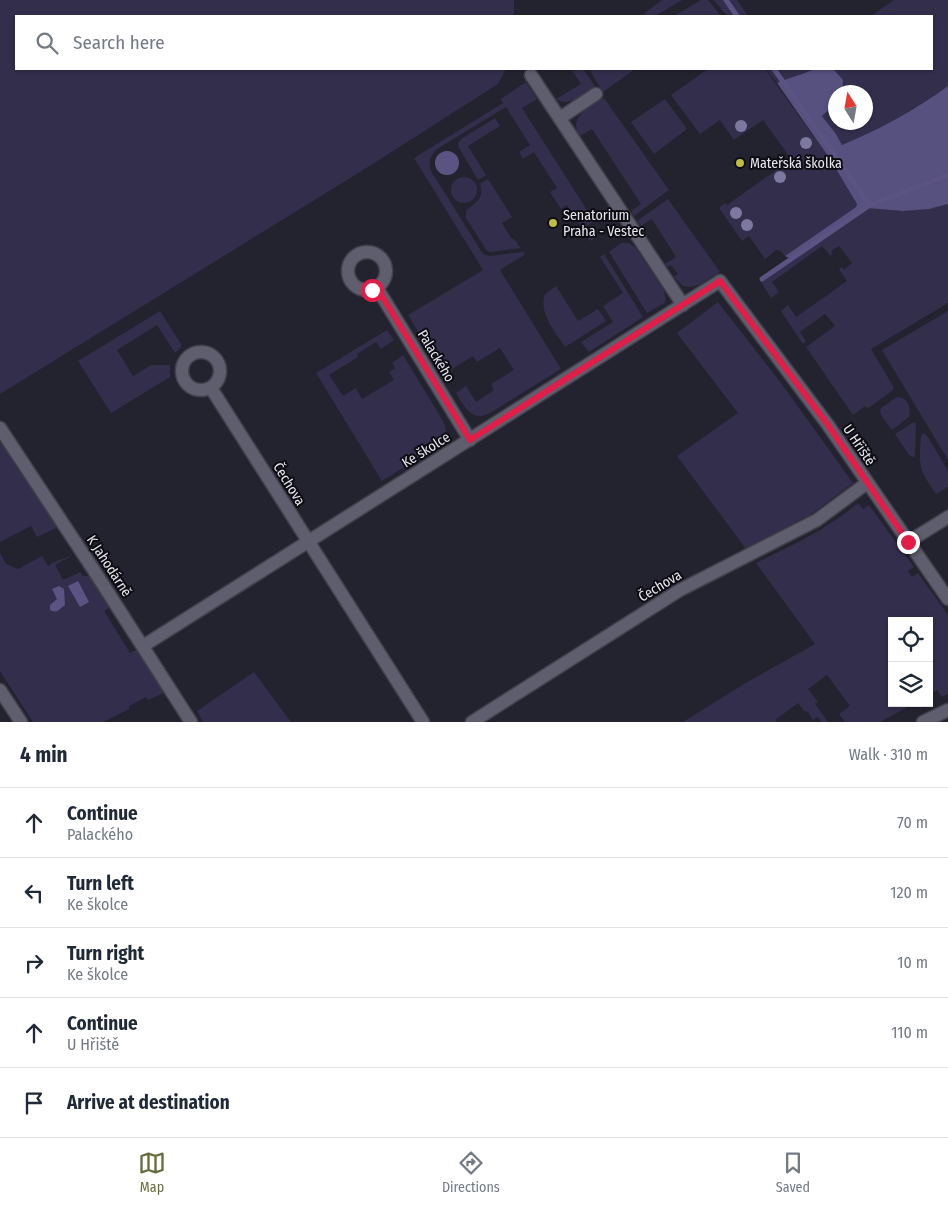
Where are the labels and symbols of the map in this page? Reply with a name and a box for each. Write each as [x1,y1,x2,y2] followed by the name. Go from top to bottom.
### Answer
[828,85,873,130] north arrow
[750,155,842,172] place label: Mateřská školka
[734,157,746,169] marker: Mateřská školka
[563,207,644,240] place label: Senatorium Praha - Vestec
[547,217,559,229] marker: Senatorium Praha - Vestec
[361,279,384,302] route start
[414,327,458,385] street label: Palackého
[839,421,879,469] street label: U Hřiště
[399,429,453,471] street label: Ke školce
[269,459,310,509] street label: Čechova
[897,531,920,554] route end
[83,532,135,600] street label: K Jahodárně
[635,566,685,605] street label: Čechova

